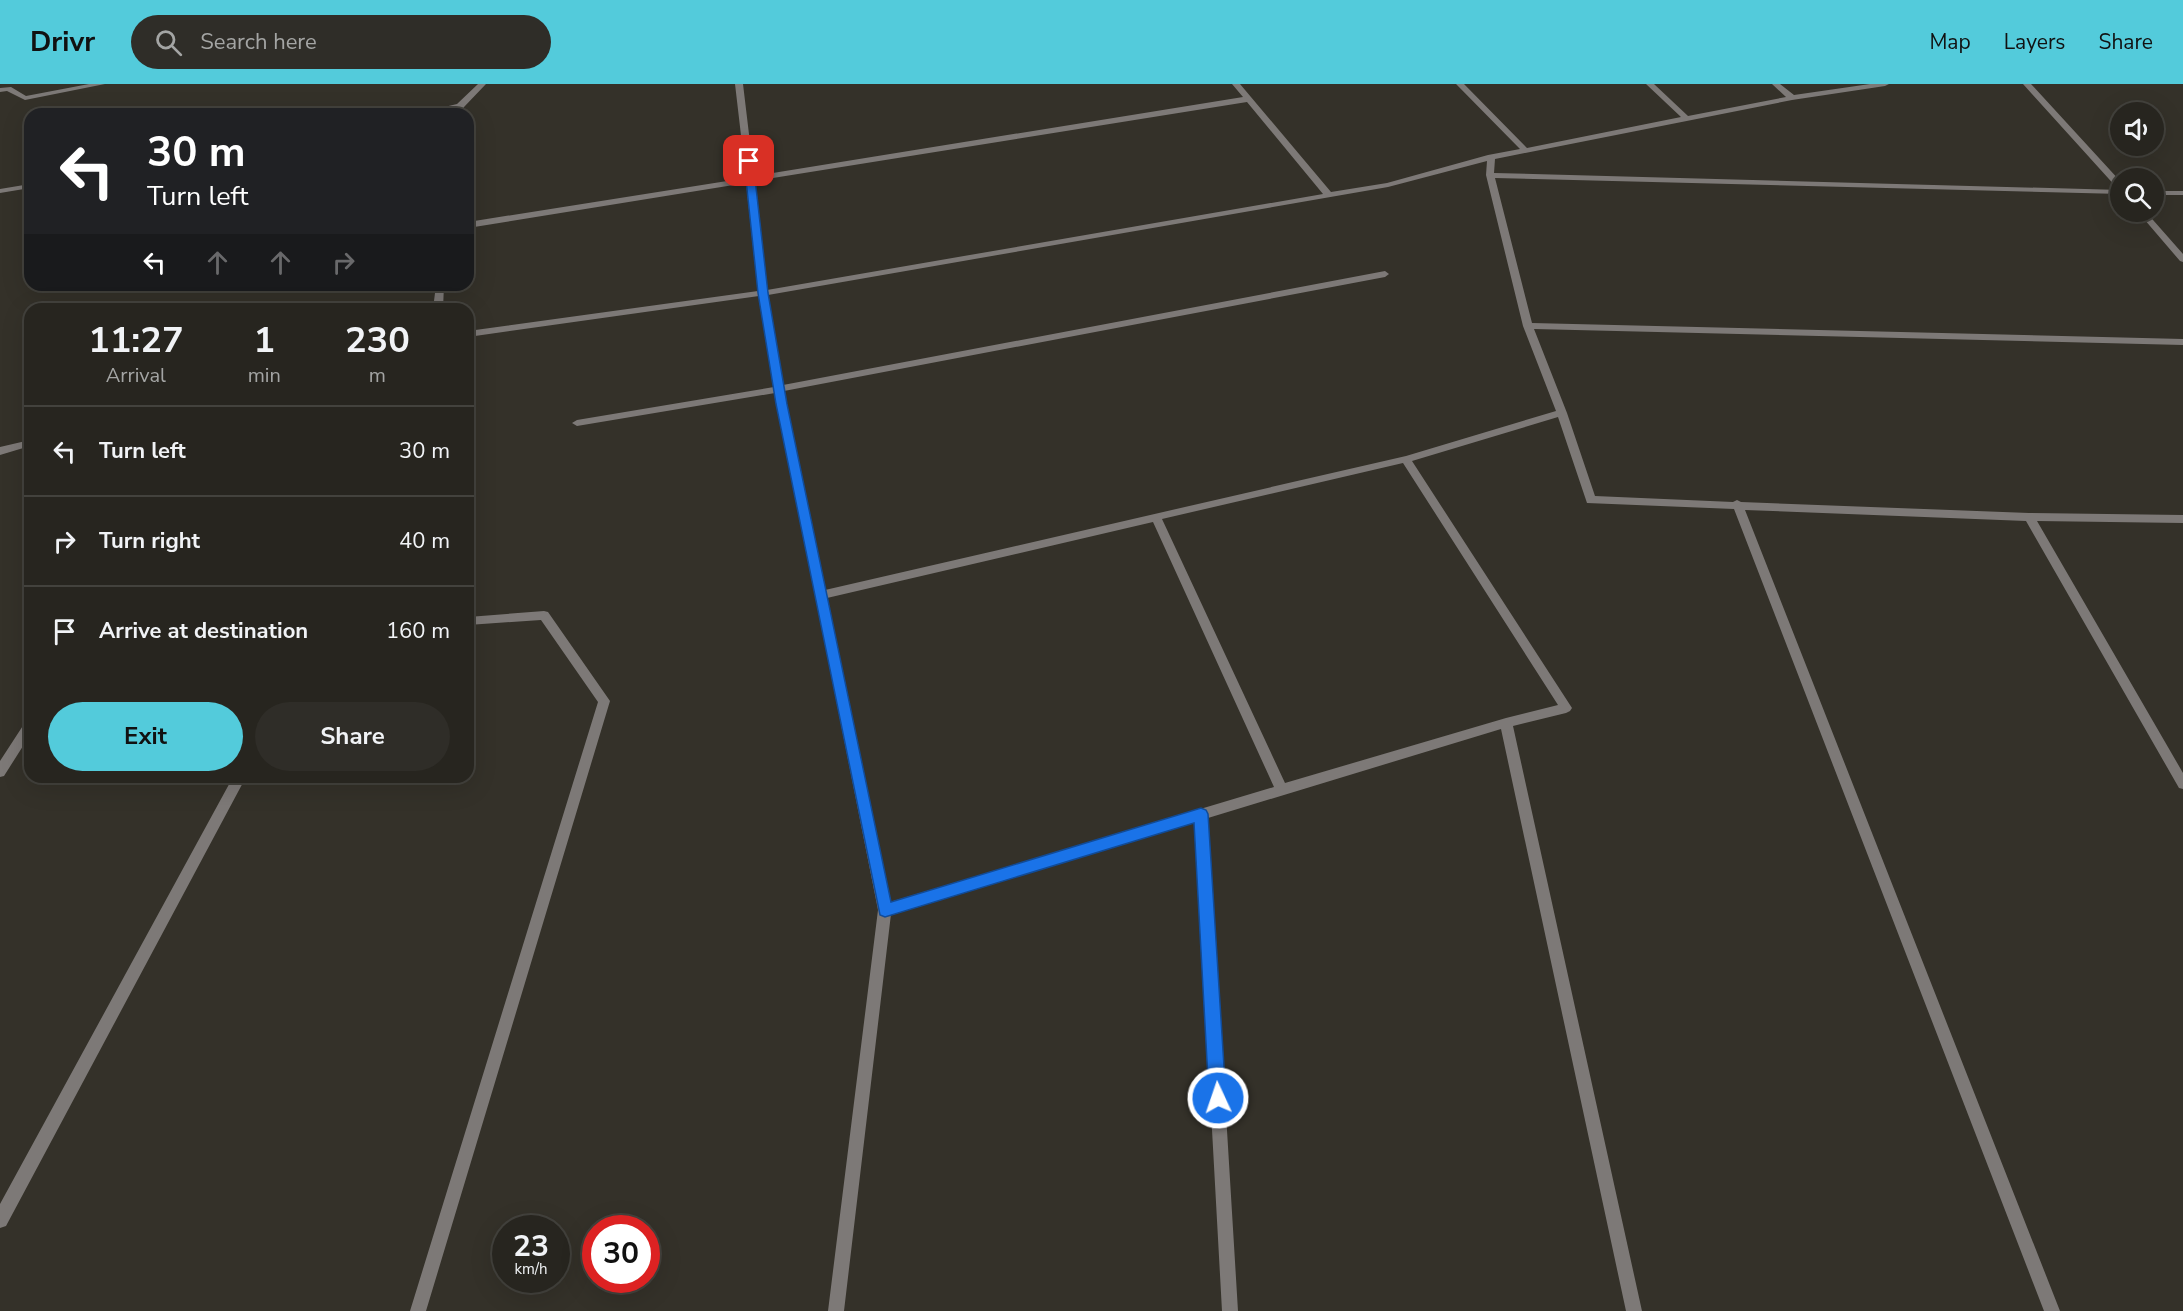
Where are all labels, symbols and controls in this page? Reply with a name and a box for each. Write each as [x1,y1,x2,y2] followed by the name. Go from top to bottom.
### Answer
[131,15,551,69] search box
[30,23,95,61] text: Drivr
[152,26,185,59] icon: search
[200,27,317,57] text: Search here
[1929,28,1971,56] text: Map
[2004,28,2065,56] text: Layers
[2098,28,2153,56] text: Share
[2110,102,2164,222] map controls
[2110,102,2164,156] button: sound
[147,124,246,181] text: 30 m
[48,132,126,210] icon: left
[723,135,774,186] pin
[732,144,765,177] icon: arrive
[2110,168,2164,222] button: search
[147,178,248,215] text: Turn left
[138,246,171,279] icon: left
[201,246,234,279] icon: ahead
[264,246,297,279] icon: ahead
[327,246,360,279] icon: right
[88,316,184,365] text: 11:27
[253,316,275,365] text: 1
[345,316,410,365] text: 230
[106,362,166,389] text: Arrival
[248,362,281,389] text: min
[369,362,386,389] text: m
[48,435,81,468] icon: left
[99,436,186,466] text: Turn left
[399,436,450,466] text: 30 m
[48,525,81,558] icon: right
[99,526,200,556] text: Turn right
[399,526,450,556] text: 40 m
[48,615,81,648] icon: arrive
[99,616,308,646] text: Arrive at destination
[386,616,450,646] text: 160 m
[48,702,243,771] button: Exit
[255,702,450,771] button: Share
[1186,1066,1250,1130] position arrow
[582,1215,660,1293] speed limit sign: 30
[513,1226,549,1267] text: 23
[514,1259,548,1279] text: km/h

